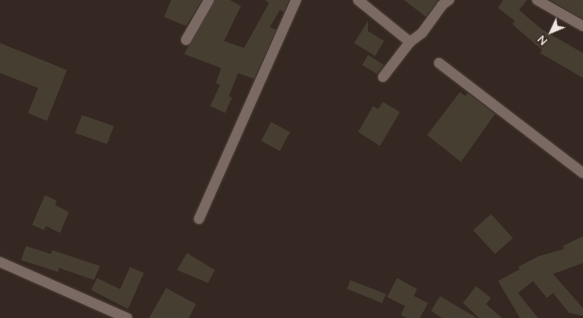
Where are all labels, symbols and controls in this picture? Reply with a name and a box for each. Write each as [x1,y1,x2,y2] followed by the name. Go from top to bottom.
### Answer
[531,12,571,52] north arrow
[534,33,550,48] text: N

